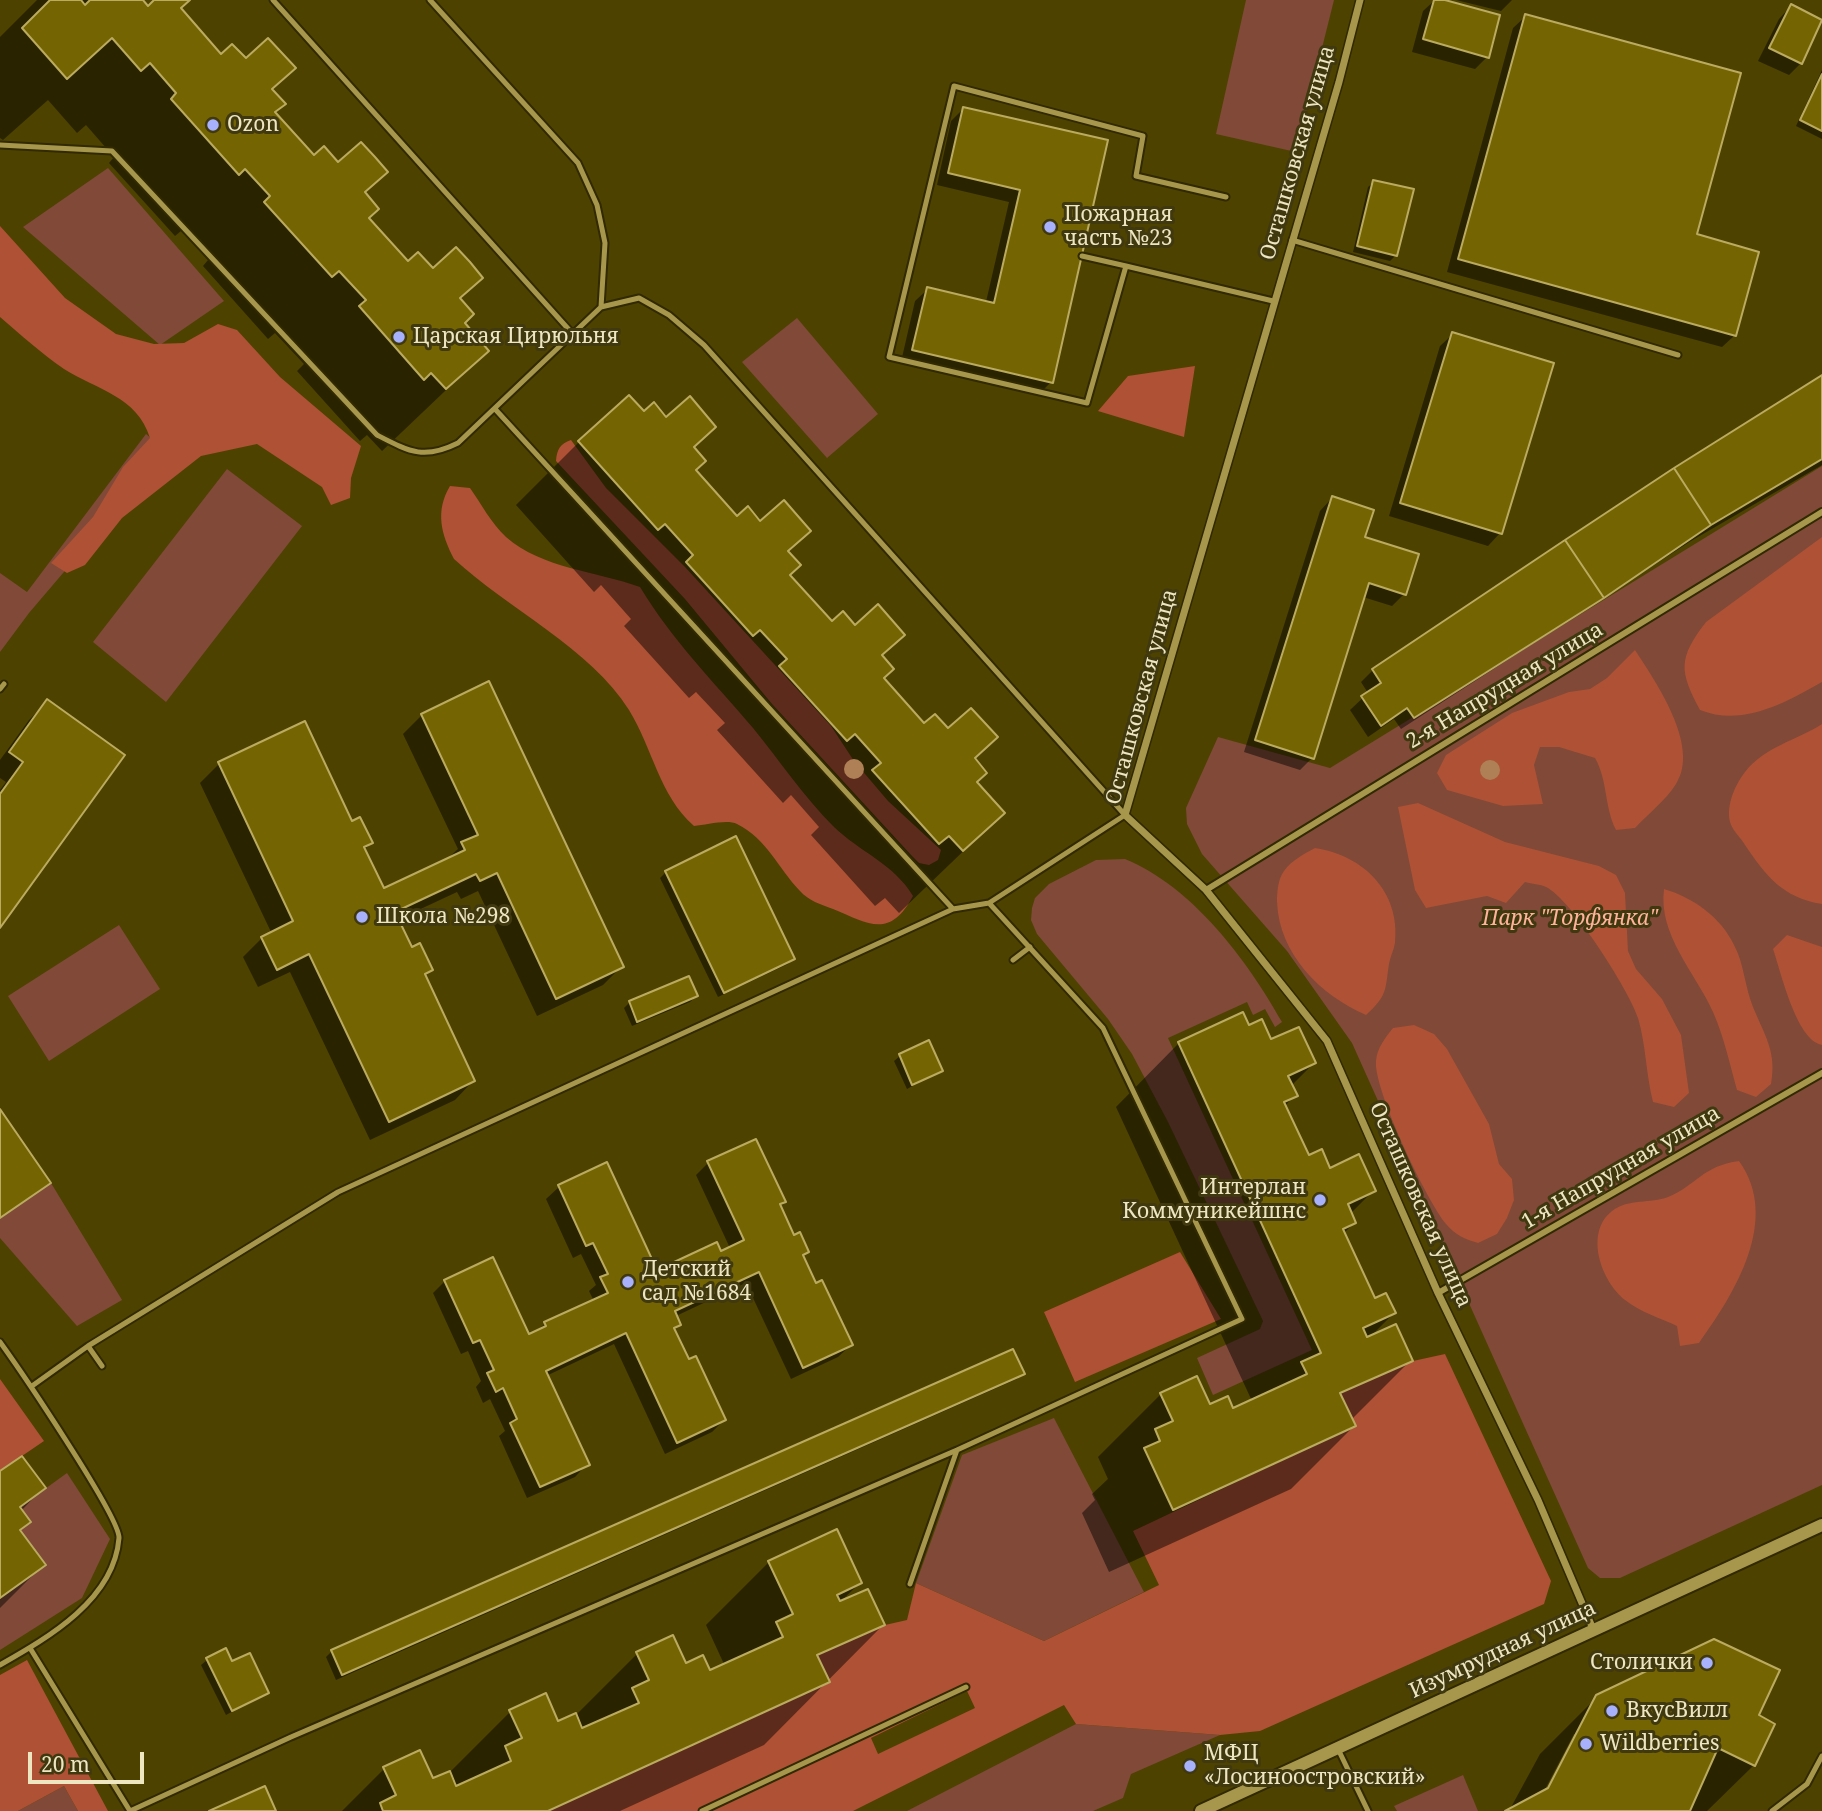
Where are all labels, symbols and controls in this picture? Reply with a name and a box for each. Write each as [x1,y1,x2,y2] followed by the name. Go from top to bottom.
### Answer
[1255,43,1341,263] street label: Осташковская улица
[227,112,279,138] place label: Ozon
[205,117,221,133] marker: Ozon
[1064,202,1173,252] place label: Пожарная часть №23
[1042,219,1058,235] marker: Пожарная часть №23
[413,324,619,350] place label: Царская Цирюльня
[391,329,407,345] marker: Царская Цирюльня
[1101,587,1183,807] street label: Осташковская улица
[1402,617,1608,755] street label: 2-я Напрудная улица
[376,904,510,930] place label: Школа №298
[1482,906,1658,932] park label: Парк "Торфянка"
[354,909,370,925] marker: Школа №298
[1363,1098,1477,1312] street label: Осташковская улица
[1517,1101,1725,1235] street label: 1-я Напрудная улица
[1122,1175,1306,1225] place label: Интерлан Коммуникейшнс
[1312,1192,1328,1208] marker: Интерлан Коммуникейшнс
[642,1257,751,1307] place label: Детский сад №1684
[620,1274,636,1290] marker: Детский сад №1684
[1406,1596,1600,1704] street label: Изумрудная улица
[1590,1650,1693,1676] place label: Столички
[1699,1655,1715,1671] marker: Столички
[1626,1698,1728,1724] place label: ВкусВилл
[1604,1703,1620,1719] marker: ВкусВилл
[1600,1731,1719,1757] place label: Wildberries
[1578,1736,1594,1752] marker: Wildberries
[32,1738,147,1782] scale bar
[1204,1741,1426,1791] place label: МФЦ «Лосиноостровский»
[41,1750,90,1778] text: 20 m
[1182,1758,1198,1774] marker: МФЦ «Лосиноостровский»

